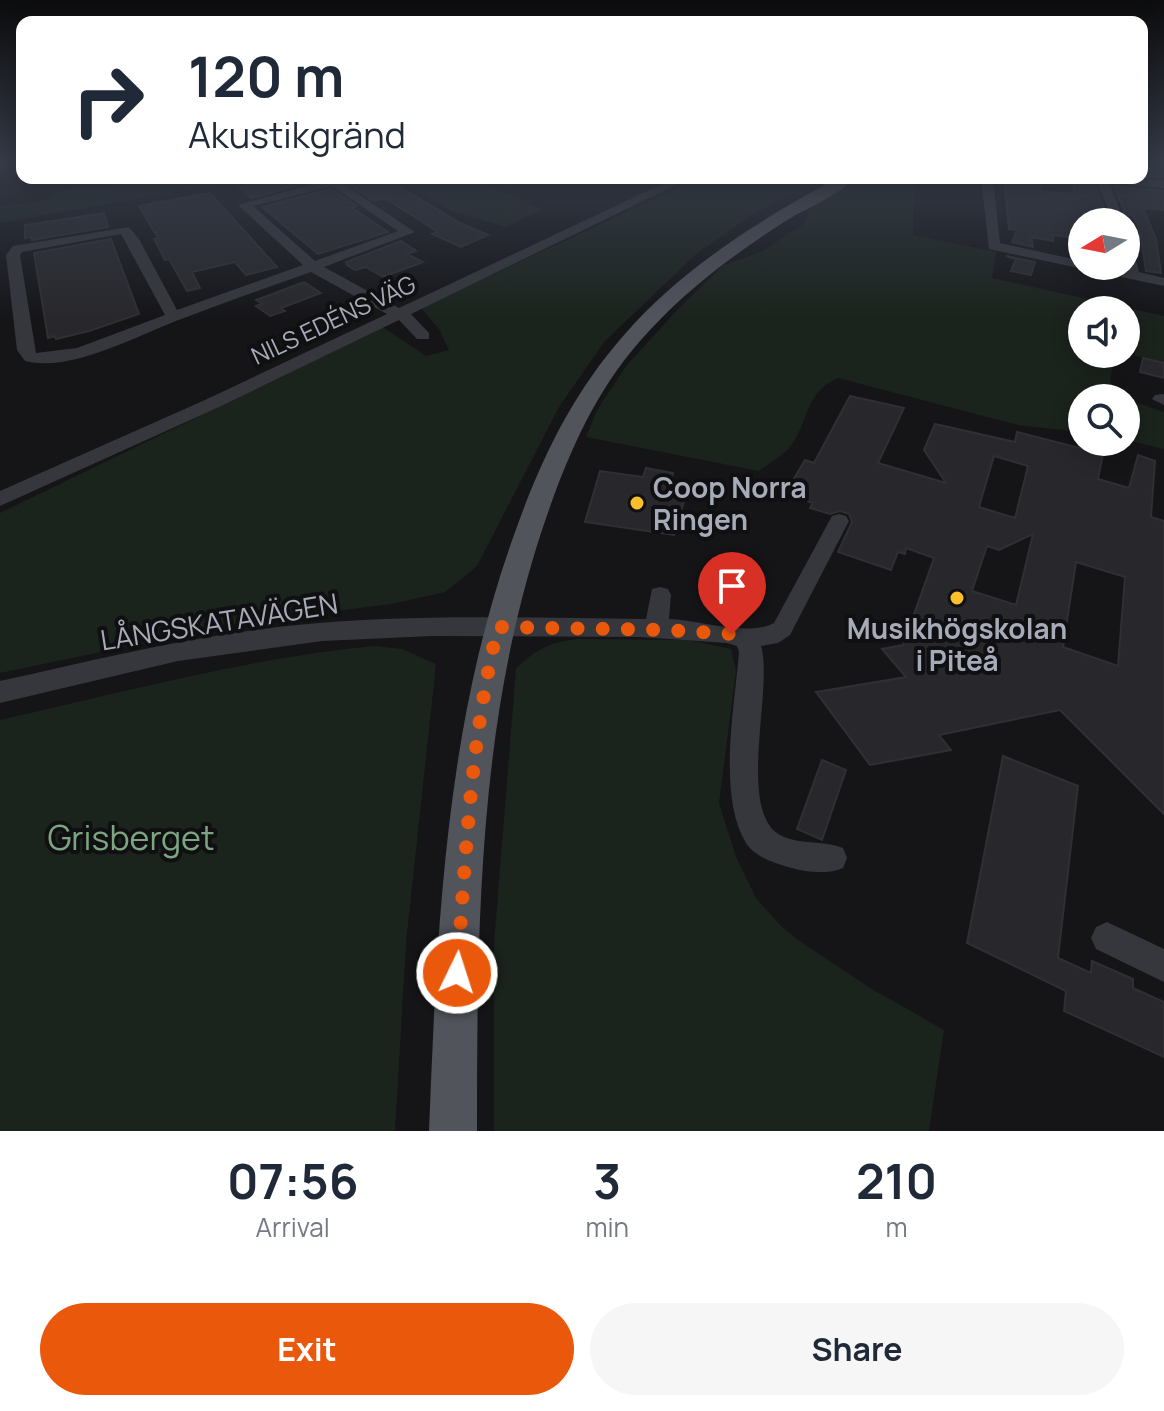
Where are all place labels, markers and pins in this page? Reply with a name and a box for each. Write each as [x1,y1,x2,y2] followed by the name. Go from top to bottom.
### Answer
[653,468,807,538] place label: Coop Norra Ringen
[628,494,646,512] marker: Coop Norra Ringen
[698,552,766,634] pin
[948,589,966,607] marker: Musikhögskolan i Piteå
[847,609,1067,679] place label: Musikhögskolan i Piteå

